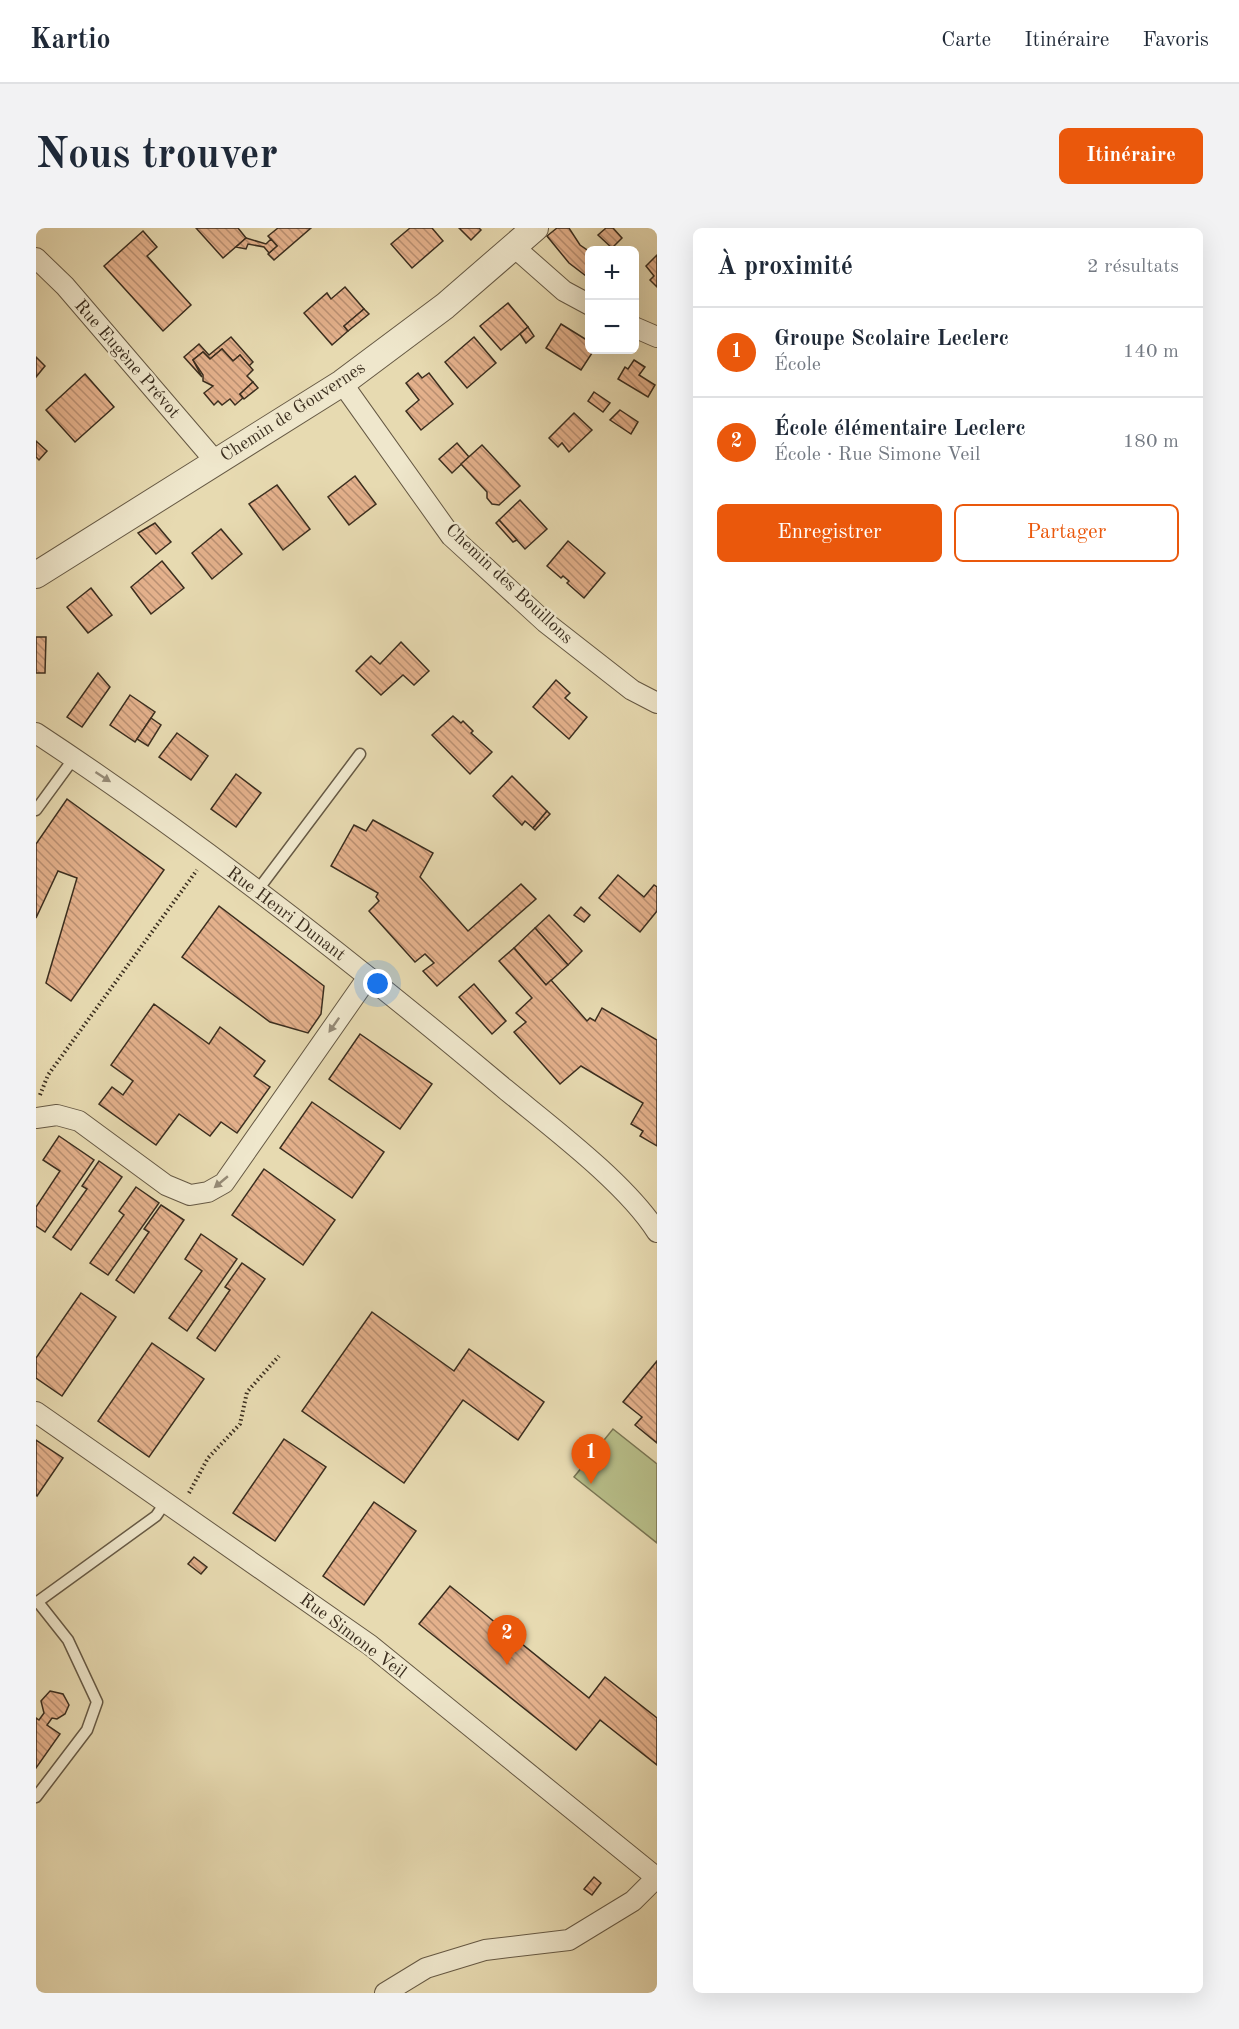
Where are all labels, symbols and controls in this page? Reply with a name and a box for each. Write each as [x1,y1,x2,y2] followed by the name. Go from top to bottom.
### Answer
[30,27,111,55] text: Kartio
[941,30,991,51] text: Carte
[1024,30,1110,51] text: Itinéraire
[1143,30,1209,51] text: Favoris
[1059,128,1203,184] button: Itinéraire
[36,135,278,177] text: Nous trouver
[585,246,639,354] map controls
[585,246,639,300] button: +
[717,254,853,280] text: À proximité
[1087,257,1179,277] text: 2 résultats
[71,296,183,422] street label: Rue Eugène Prévot
[585,300,639,354] button: −
[774,328,1009,350] text: Groupe Scolaire Leclerc
[731,342,742,362] text: 1
[1123,342,1179,362] text: 140 m
[774,355,821,375] text: École
[217,358,369,465] street label: Chemin de Gouvernes
[774,418,1026,440] text: École élémentaire Leclerc
[731,432,742,452] text: 2
[1123,432,1179,452] text: 180 m
[774,445,980,465] text: École · Rue Simone Veil
[717,504,942,562] button: Enregistrer
[954,504,1179,562] button: Partager
[442,521,576,648] street label: Chemin des Bouillons
[94,771,110,783] one-way arrow
[223,864,349,964] street label: Rue Henri Dunant
[363,969,392,998] your location
[328,1016,340,1032] one-way arrow
[213,1176,229,1189] one-way arrow
[572,1434,610,1484] pin: 1
[296,1590,410,1682] street label: Rue Simone Veil
[488,1616,526,1665] pin: 2

